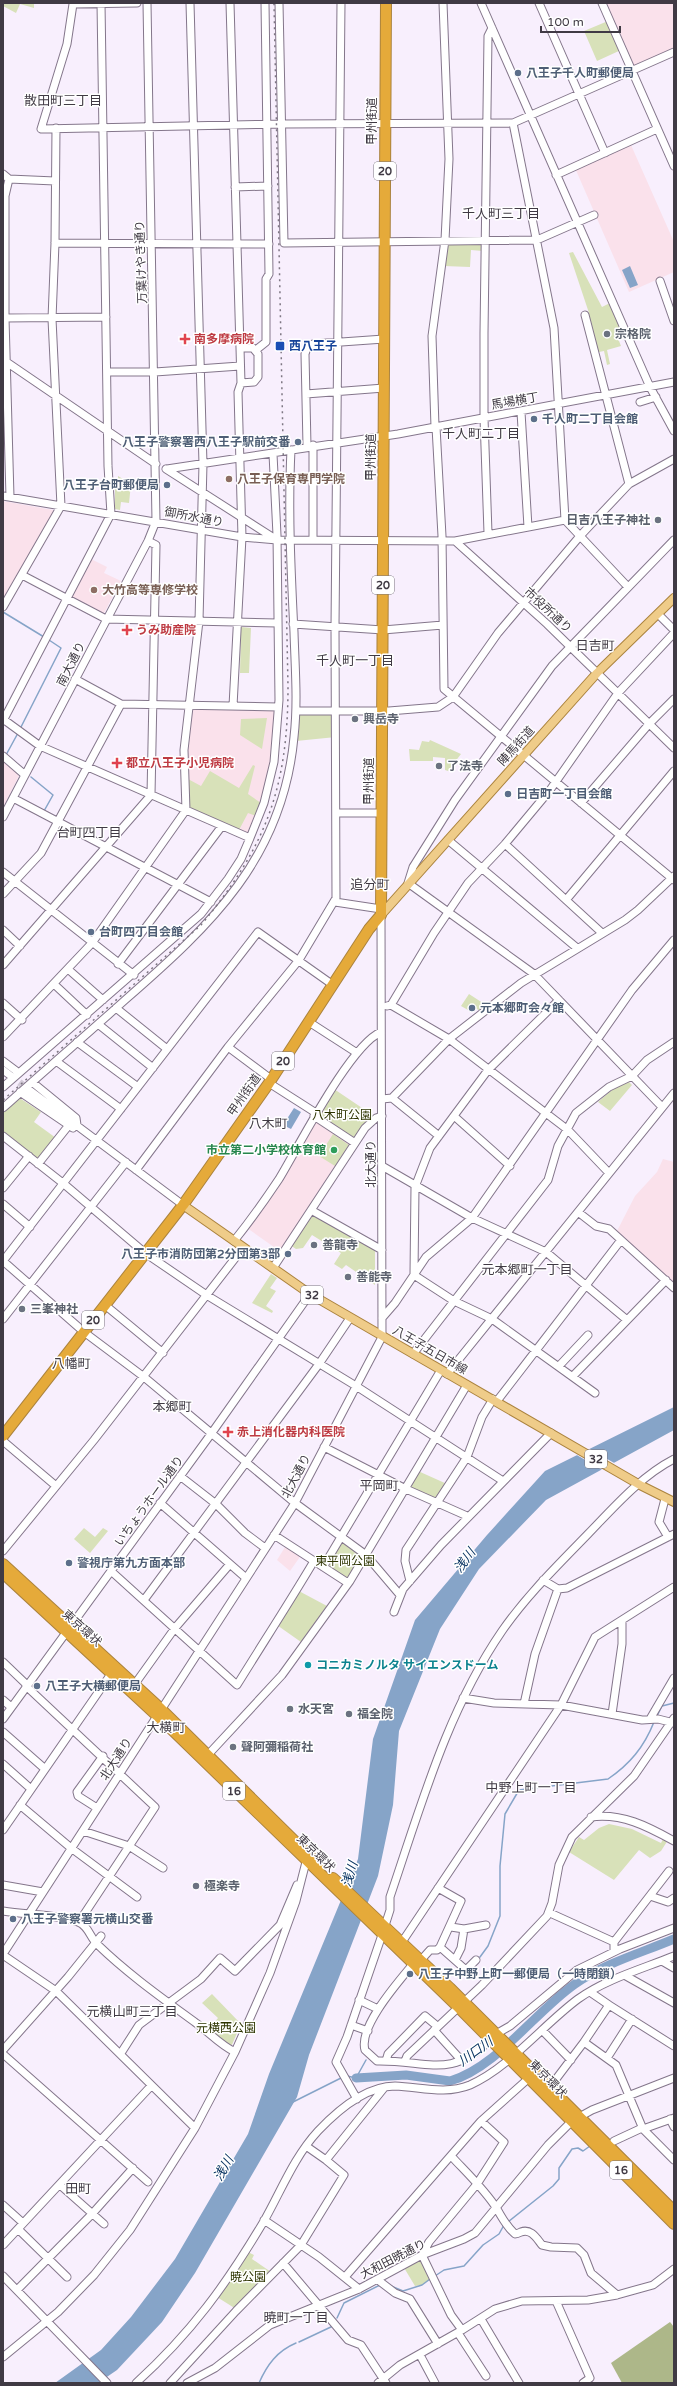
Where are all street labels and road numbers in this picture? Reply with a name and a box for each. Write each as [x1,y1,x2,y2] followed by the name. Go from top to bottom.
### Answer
[365,97,379,145] street label: 甲州街道
[374,162,396,180] road number: 20
[133,220,149,304] street label: 万葉けやき通り
[490,390,540,412] street label: 馬場横丁
[364,433,378,481] street label: 甲州街道
[163,504,225,530] street label: 御所水通り
[372,576,394,594] road number: 20
[521,584,575,636] street label: 市役所通り
[54,639,88,689] street label: 南大通り
[495,723,537,769] street label: 陣馬街道
[362,757,376,805] street label: 甲州街道
[272,1052,294,1070] road number: 20
[224,1071,264,1119] street label: 甲州街道
[364,1140,378,1188] street label: 北大通り
[301,1286,323,1304] road number: 32
[82,1311,104,1329] road number: 20
[390,1323,470,1377] street label: 八王子五日市線
[585,1450,607,1468] road number: 32
[279,1452,313,1500] street label: 北大通り
[112,1453,186,1549] street label: いちょうホール通り
[59,1607,105,1649] street label: 東京環状
[97,1735,135,1783] street label: 北大通り
[223,1782,245,1800] road number: 16
[294,1831,338,1875] street label: 東京環状
[526,2057,570,2101] street label: 東京環状
[610,2161,632,2179] road number: 16
[358,2236,428,2282] street label: 大和田暁通り

